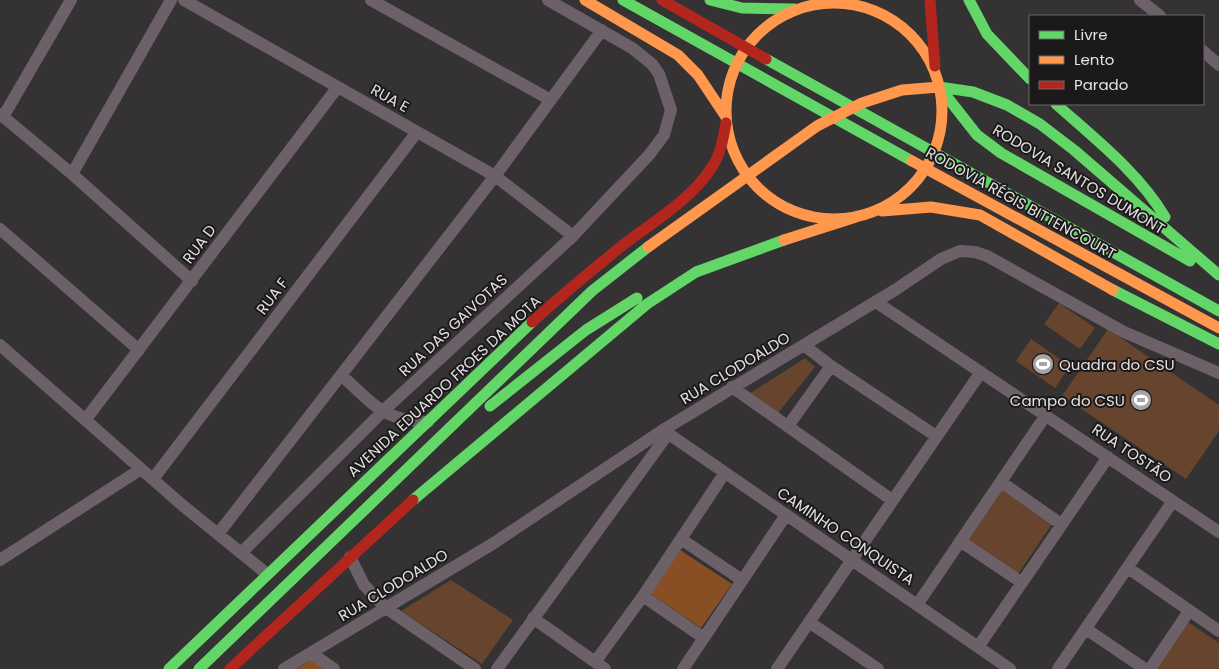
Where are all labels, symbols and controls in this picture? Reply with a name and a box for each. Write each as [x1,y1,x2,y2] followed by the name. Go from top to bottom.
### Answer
[1029,15,1204,105] legend
[1074,24,1107,45] text: Livre
[1074,49,1114,70] text: Lento
[1074,74,1128,95] text: Parado
[367,79,413,117] street label: RUA E
[989,119,1169,239] street label: RODOVIA SANTOS DUMONT
[922,142,1120,264] street label: RODOVIA RÉGIS BITTENCOURT
[177,220,221,268] street label: RUA D
[394,269,512,381] street label: RUA DAS GAIVOTAS
[251,273,293,319] street label: RUA F
[343,290,545,482] street label: AVENIDA EDUARDO FROES DA MOTA
[676,327,794,409] street label: RUA CLODOALDO
[1031,352,1055,376] sports icon: Quadra do CSU
[1059,354,1175,375] place label: Quadra do CSU
[1129,388,1153,412] sports icon: Campo do CSU
[1010,390,1125,411] place label: Campo do CSU
[1088,419,1176,488] street label: RUA TOSTÃO
[773,482,919,590] street label: CAMINHO CONQUISTA
[334,544,452,626] street label: RUA CLODOALDO

